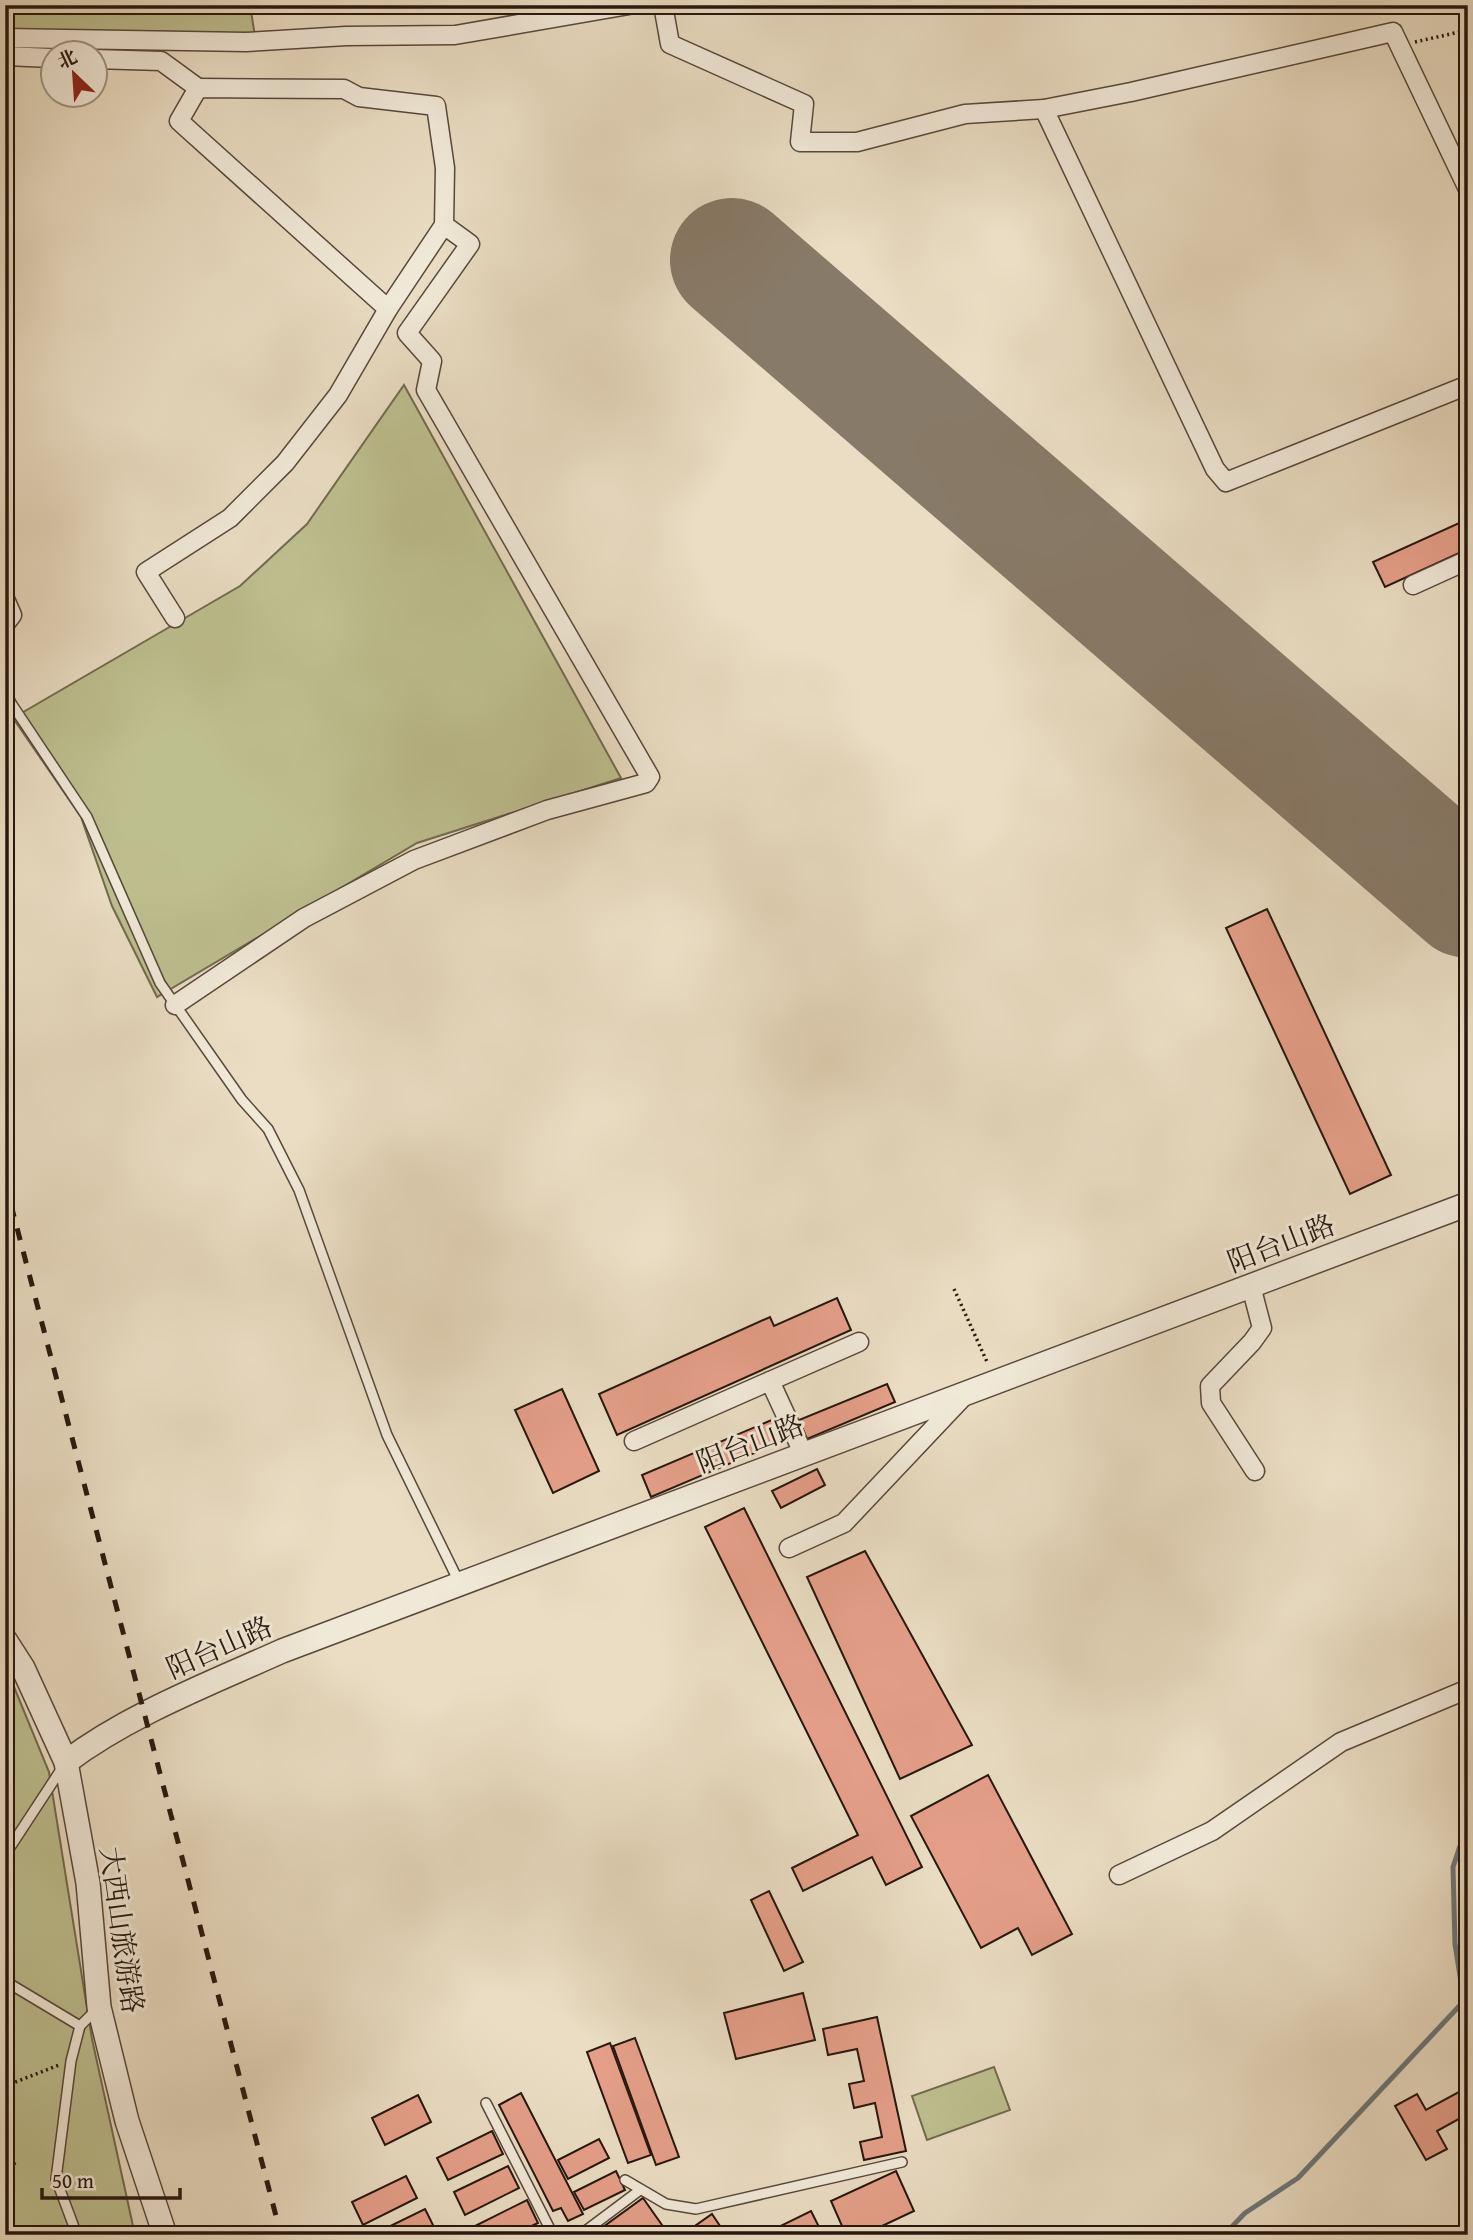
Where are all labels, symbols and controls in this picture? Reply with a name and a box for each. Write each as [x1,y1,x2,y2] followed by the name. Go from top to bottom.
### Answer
[38,38,108,108] north arrow
[52,42,81,75] text: 北
[1221,1203,1340,1282] street label: 阳台山路
[690,1403,809,1482] street label: 阳台山路
[159,1605,278,1688] street label: 阳台山路
[91,1844,154,2016] street label: 大西山旅游路
[42,2156,180,2200] scale bar
[52,2165,94,2196] text: 50 m

